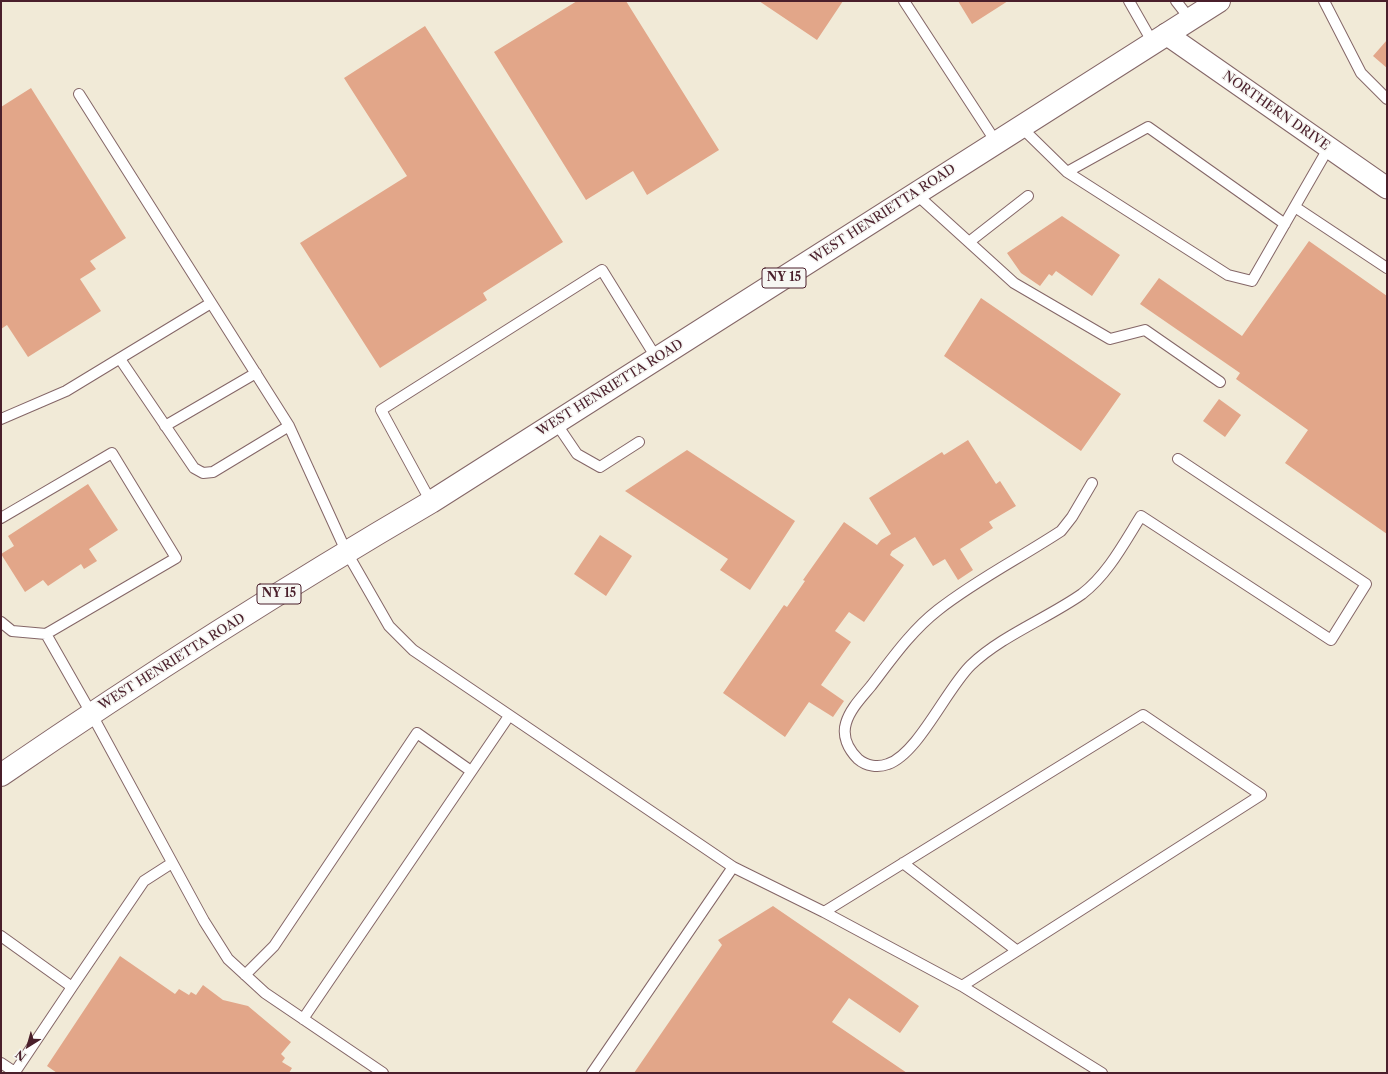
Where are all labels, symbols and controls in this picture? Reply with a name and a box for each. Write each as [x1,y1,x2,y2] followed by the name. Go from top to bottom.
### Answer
[1219,68,1333,154] street label: NORTHERN DRIVE
[807,161,959,267] street label: WEST HENRIETTA ROAD
[762,268,806,288] road number: NY 15
[534,336,686,440] street label: WEST HENRIETTA ROAD
[257,584,301,604] road number: NY 15
[96,610,248,714] street label: WEST HENRIETTA ROAD
[8,1026,48,1066] north arrow
[13,1047,29,1064] text: N

